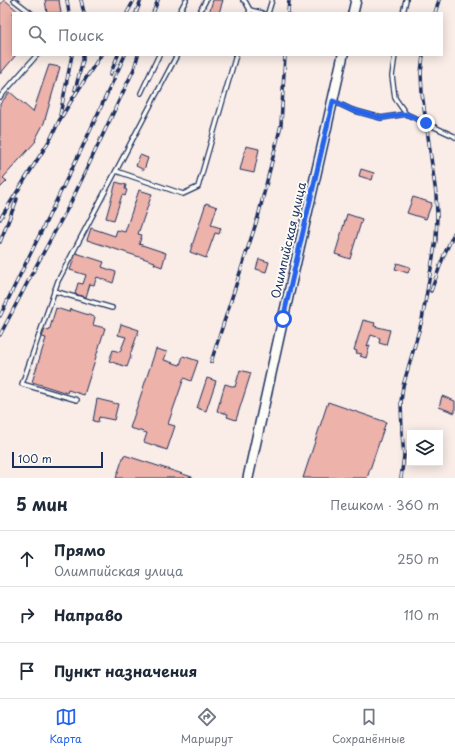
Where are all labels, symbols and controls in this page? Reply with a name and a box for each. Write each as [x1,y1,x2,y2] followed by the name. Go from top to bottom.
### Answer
[12,12,443,56] search box
[26,23,48,45] icon: search
[58,23,104,46] text: Поиск
[417,114,435,132] route end
[266,179,310,300] street label: Олимпийская улица
[274,310,292,328] route start
[407,430,443,466] map controls
[407,430,443,466] button: layers
[12,450,103,469] scale bar
[18,450,52,467] text: 100 m
[16,491,68,517] text: 5 мин
[330,495,439,514] text: Пешком · 360 m
[54,538,105,561] text: Прямо
[16,548,38,570] icon: ahead
[397,549,439,568] text: 250 m
[54,561,183,580] text: Олимпийская улица
[54,603,123,626] text: Направо
[16,604,38,626] icon: right
[404,605,439,624] text: 110 m
[54,659,197,682] text: Пункт назначения
[16,660,38,682] icon: arrive
[50,706,82,747] tab: Карта
[181,706,233,747] tab: Маршрут
[332,706,405,747] tab: Сохранённые

